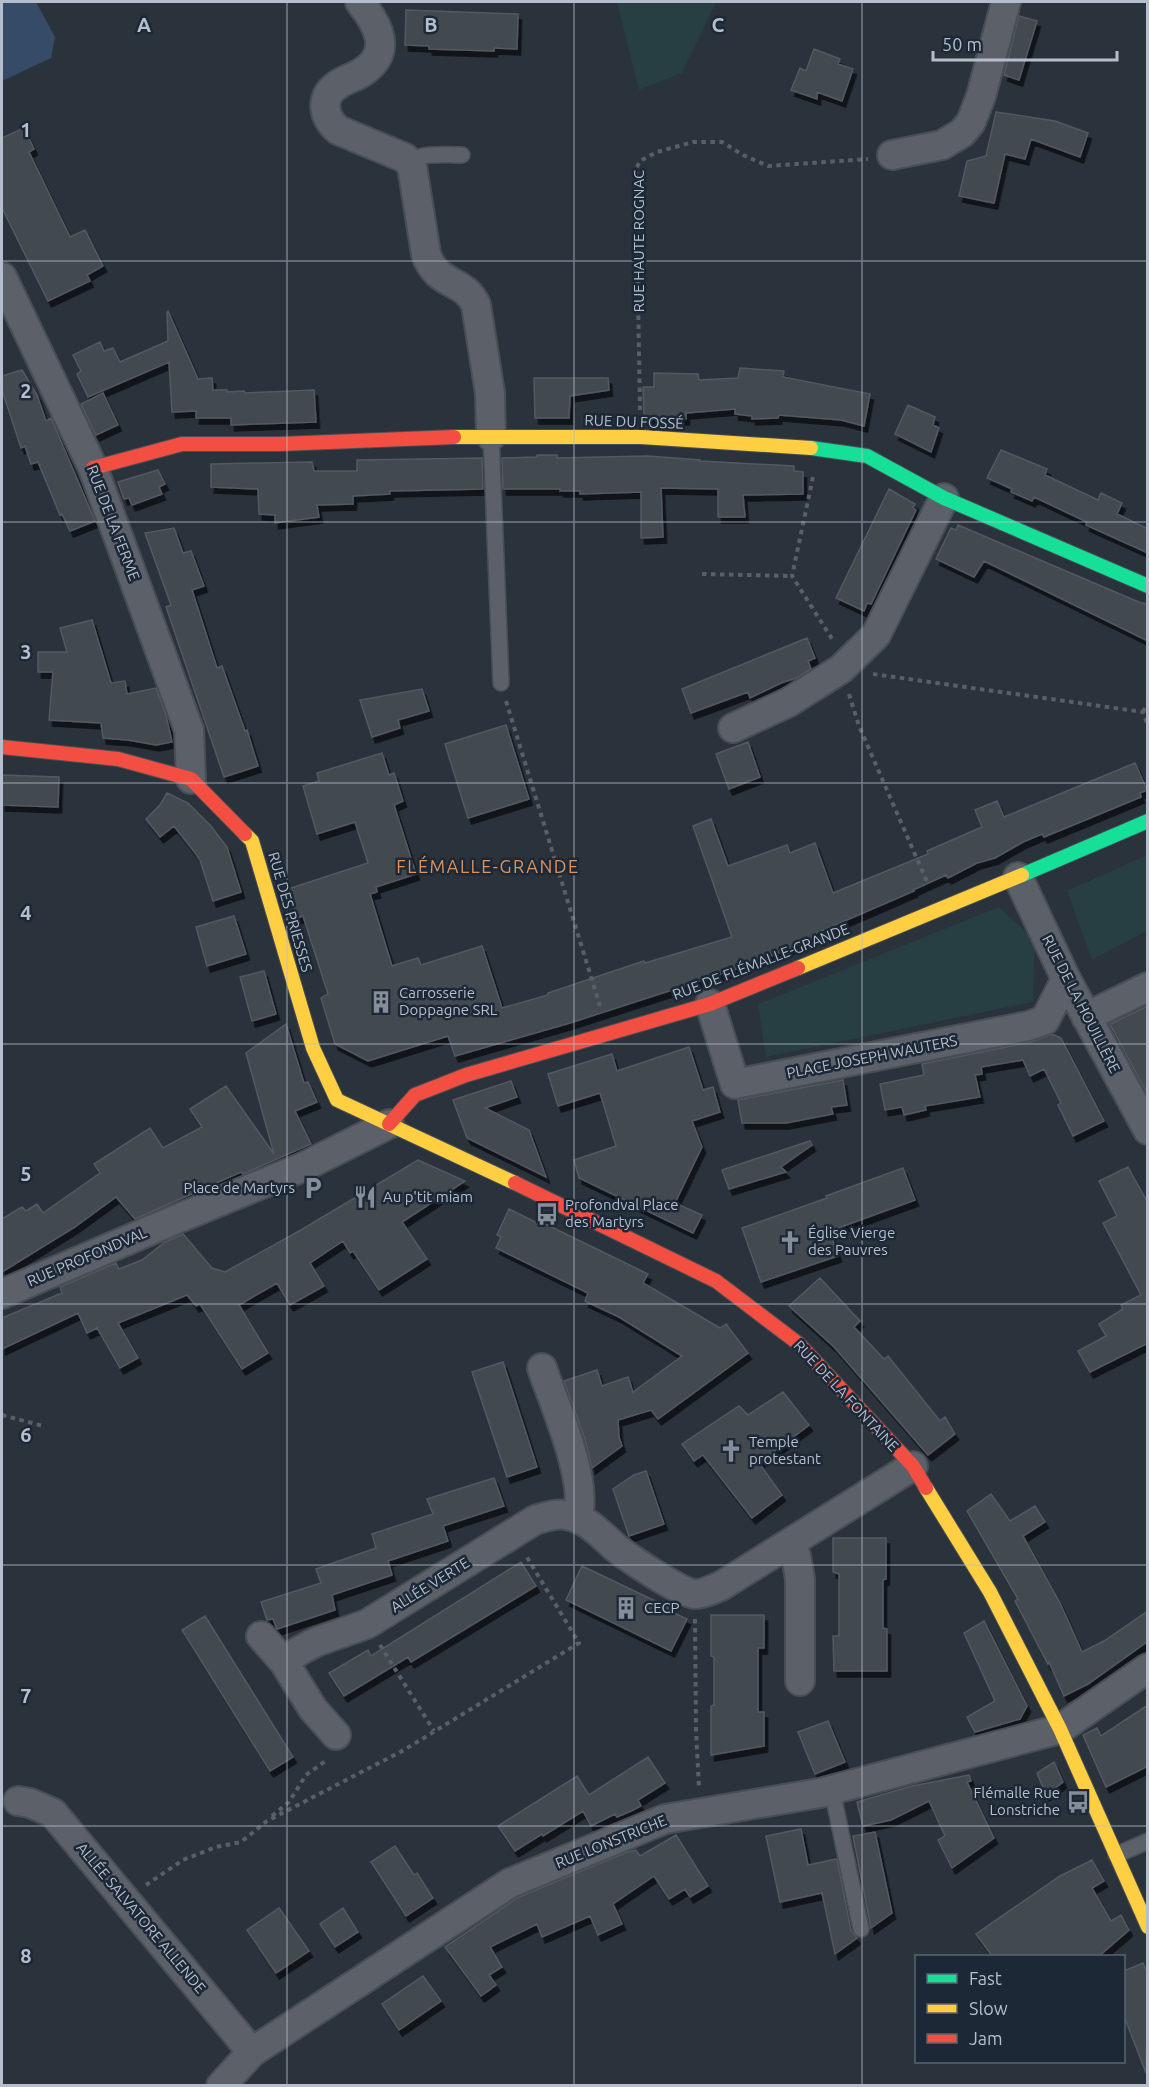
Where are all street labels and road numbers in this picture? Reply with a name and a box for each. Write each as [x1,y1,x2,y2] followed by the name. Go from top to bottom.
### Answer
[630,170,647,312] street label: RUE HAUTE ROGNAC
[584,411,684,432] street label: RUE DU FOSSÉ
[84,463,143,583] street label: RUE DE LA FERME
[265,850,316,974] street label: RUE DES PRIESSES
[670,920,852,1003] street label: RUE DE FLÉMALLE-GRANDE
[1039,932,1124,1076] street label: RUE DE LA HOUILLÈRE
[785,1032,959,1081] street label: PLACE JOSEPH WAUTERS
[24,1224,149,1289] street label: RUE PROFONDVAL
[791,1337,902,1455] street label: RUE DE LA FONTAINE
[387,1554,472,1615] street label: ALLÉE VERTE
[553,1811,669,1872] street label: RUE LONSTRICHE
[73,1839,209,1996] street label: ALLÉE SALVATORE ALLENDE

